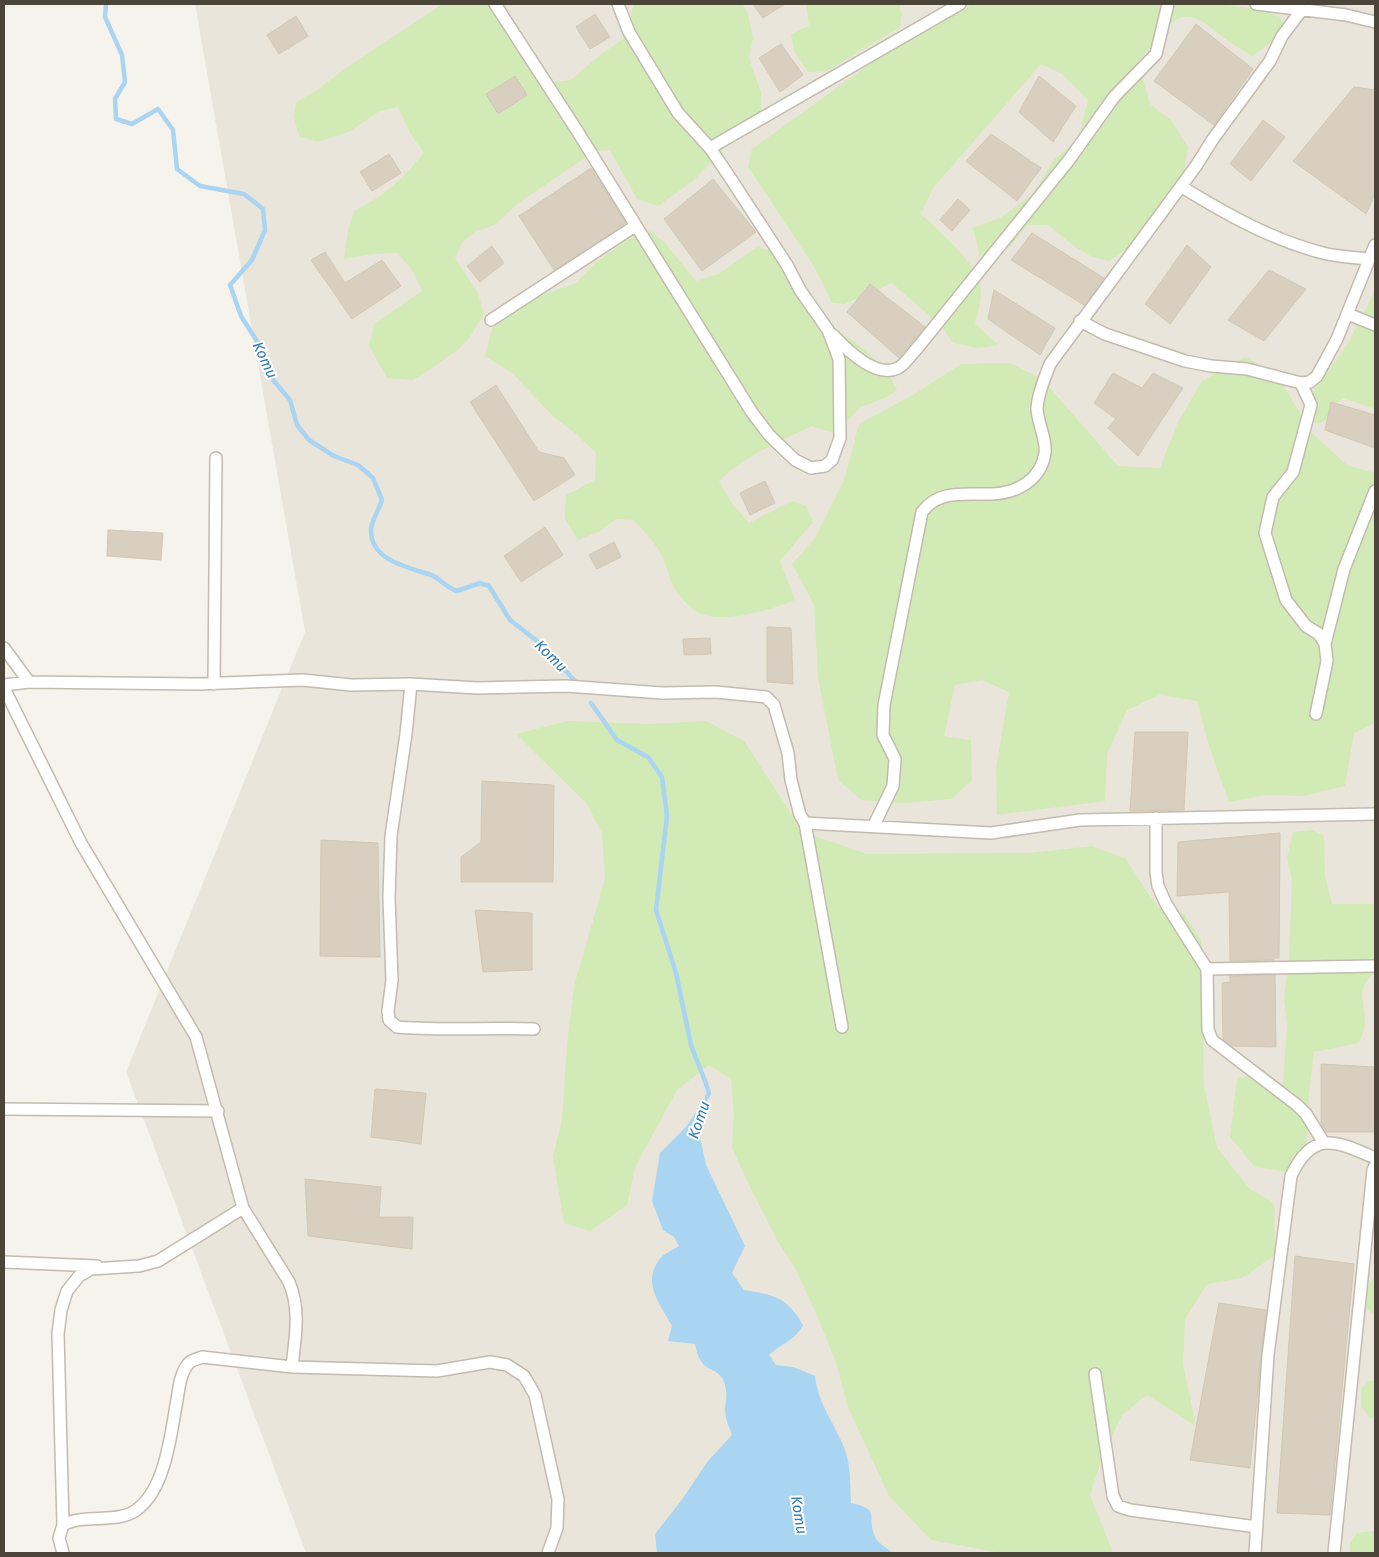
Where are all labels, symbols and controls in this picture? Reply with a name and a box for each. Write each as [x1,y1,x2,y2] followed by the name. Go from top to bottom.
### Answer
[249,339,281,381] water label: Komu
[531,636,571,676] water label: Komu
[684,1099,714,1141] water label: Komu
[787,1495,811,1535] water label: Komu

